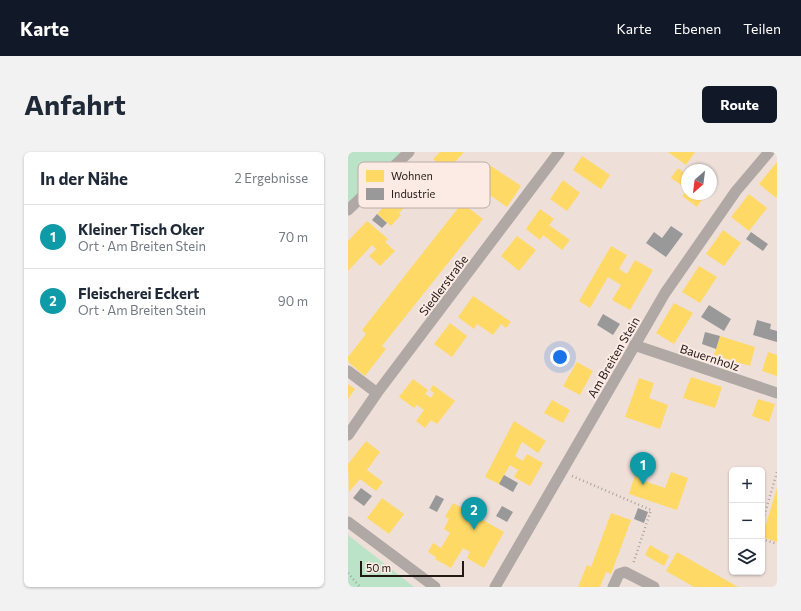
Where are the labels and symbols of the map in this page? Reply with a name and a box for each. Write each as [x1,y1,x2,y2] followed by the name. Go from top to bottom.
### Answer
[358,162,490,208] legend
[681,164,717,200] north arrow
[391,169,433,182] text: Wohnen
[391,187,436,200] text: Industrie
[416,252,470,318] street label: Siedlerstraße
[584,314,642,400] street label: Am Breiten Stein
[678,341,742,373] street label: Bauernholz
[550,347,570,367] your location
[630,452,656,485] pin: 1
[461,497,487,530] pin: 2
[360,559,464,578] scale bar

